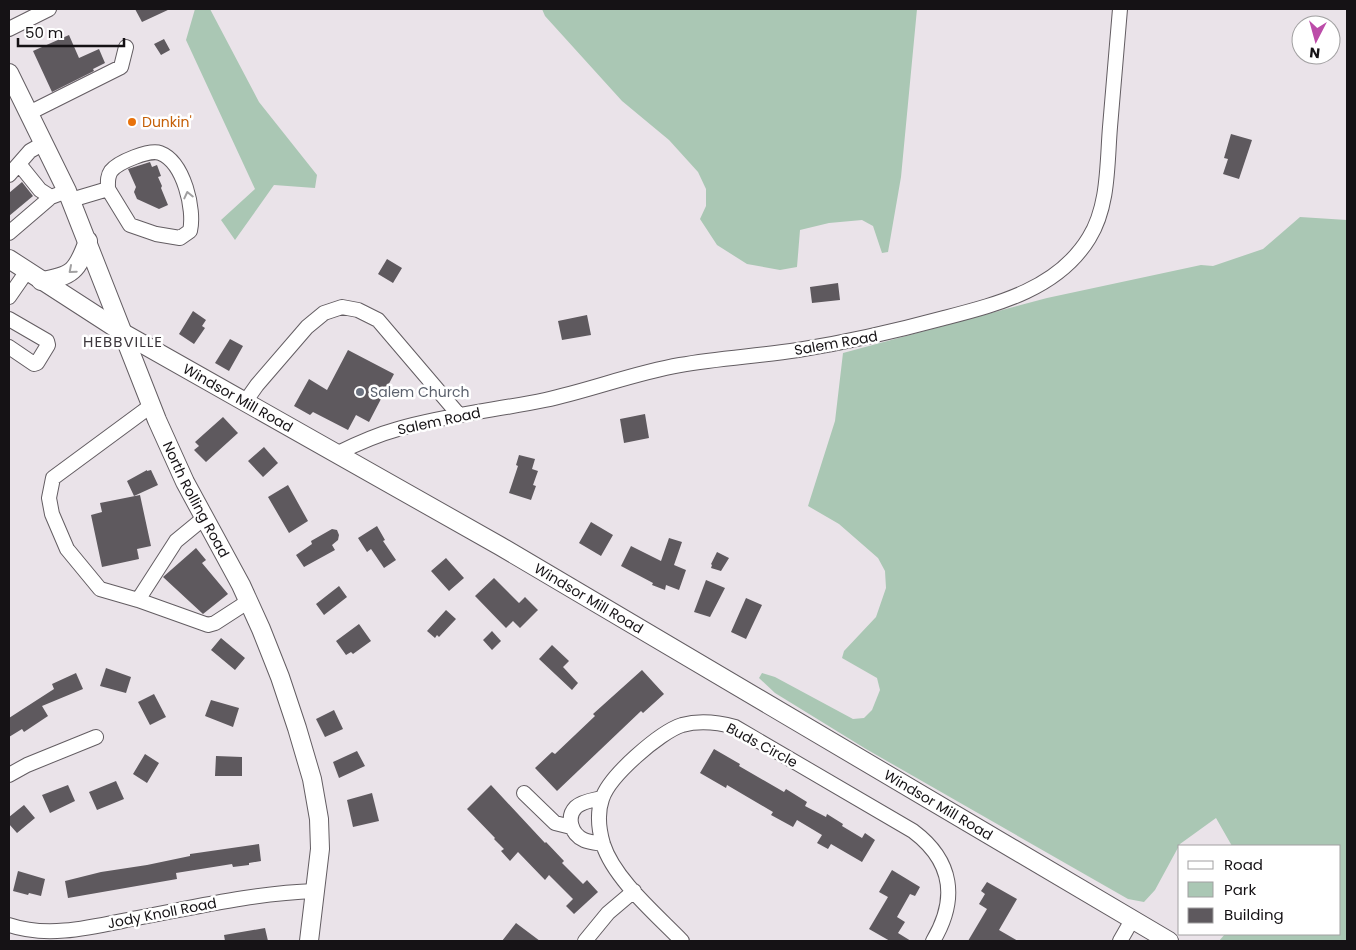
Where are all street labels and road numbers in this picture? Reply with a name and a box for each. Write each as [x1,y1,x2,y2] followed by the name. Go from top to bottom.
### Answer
[793,326,879,360] street label: Salem Road
[179,359,297,437] street label: Windsor Mill Road
[396,402,482,440] street label: Salem Road
[158,438,234,561] street label: North Rolling Road
[531,558,647,638] street label: Windsor Mill Road
[723,718,801,772] street label: Buds Circle
[880,765,997,845] street label: Windsor Mill Road
[106,893,218,933] street label: Jody Knoll Road

